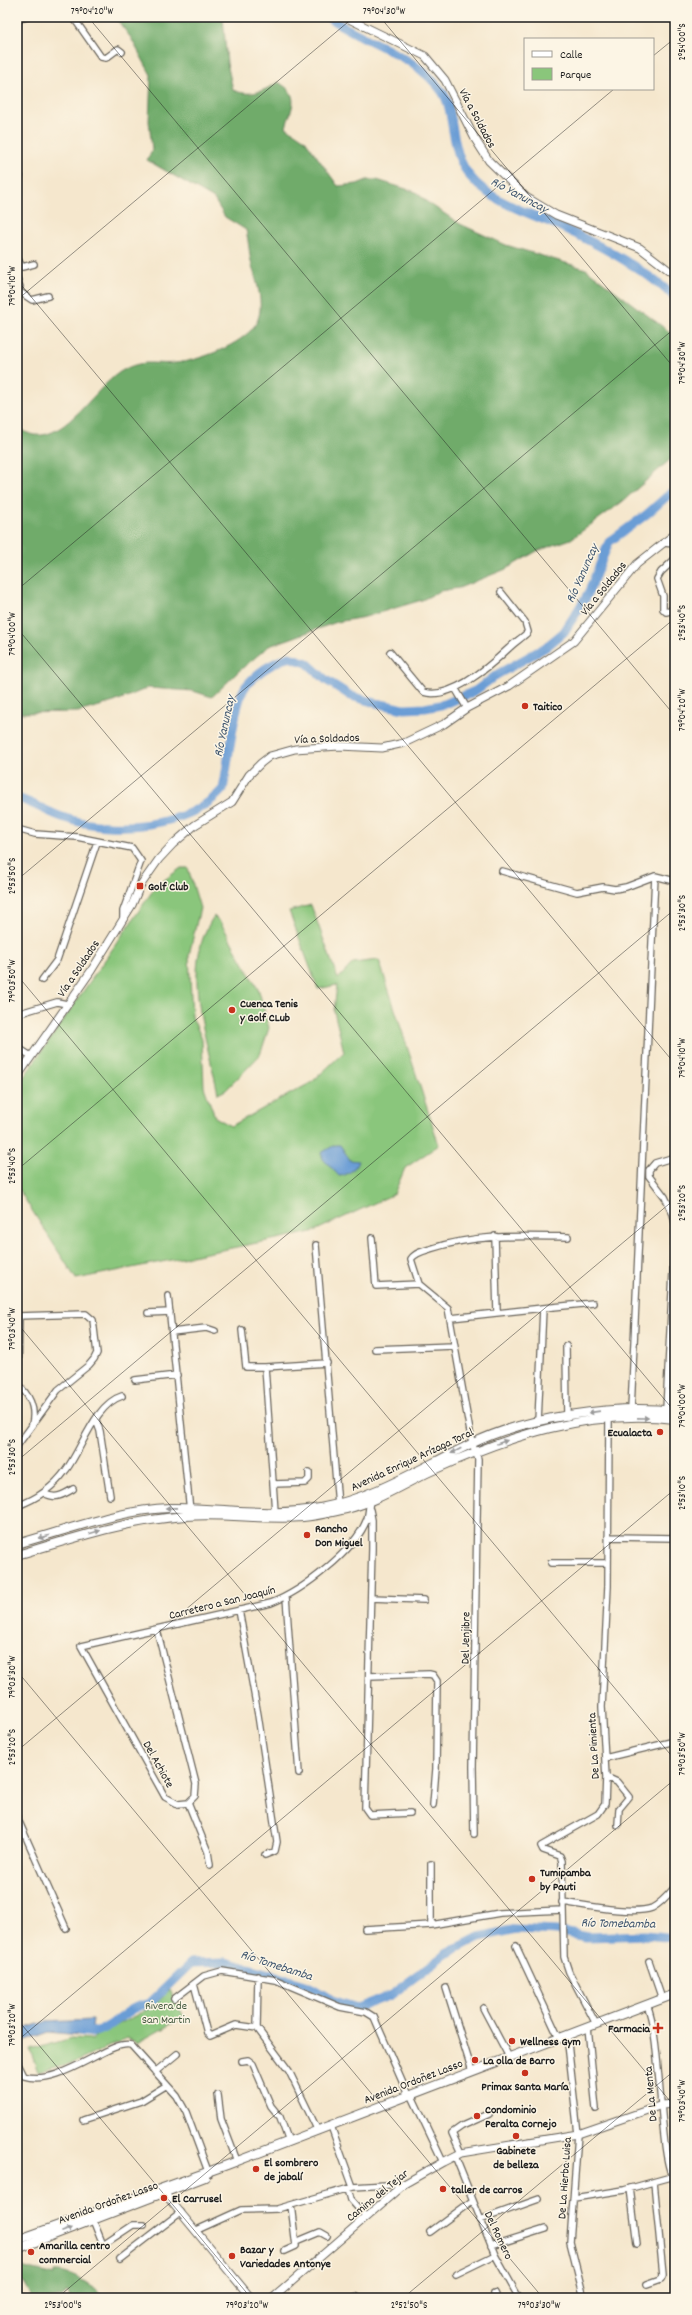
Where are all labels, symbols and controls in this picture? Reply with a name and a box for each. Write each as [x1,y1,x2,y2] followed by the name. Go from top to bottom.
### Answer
[71,5,113,19] text: 79°04'20"W
[363,5,405,19] text: 79°04'30"W
[676,23,690,61] text: 2°54'00"S
[524,38,654,90] legend
[560,47,583,64] text: Calle
[560,67,591,84] text: Parque
[454,86,500,152] street label: Vía a Soldados
[487,173,552,220] water label: Río Yanuncay
[6,266,20,306] text: 79°04'10"W
[676,342,690,384] text: 79°04'30"W
[562,540,605,606] water label: Río Yanuncay
[577,558,631,620] street label: Vía a Soldados
[676,605,690,641] text: 2°53'40"S
[6,612,20,656] text: 79°04'00"W
[676,689,690,731] text: 79°04'20"W
[210,692,242,759] water label: Río Yanuncay
[533,699,563,716] place label: Taitico
[520,701,530,711] marker: Taitico
[294,730,360,749] street label: Vía a Soldados
[6,858,20,894] text: 2°53'50"S
[148,879,188,896] place label: Golf Club
[135,881,145,891] marker: Golf Club
[676,895,690,931] text: 2°53'30"S
[54,937,105,1001] street label: Vía a Soldados
[6,959,20,1002] text: 79°03'50"W
[240,996,298,1027] place label: Cuenca Tenis y Golf CLub
[227,1005,237,1015] marker: Cuenca Tenis y Golf CLub
[676,1038,690,1078] text: 79°04'10"W
[6,1148,20,1184] text: 2°53'40"S
[676,1185,690,1221] text: 2°53'20"S
[6,1308,20,1350] text: 79°03'40"W
[676,1384,690,1428] text: 79°04'00"W
[588,1409,600,1415] one-way arrow
[637,1415,650,1421] one-way arrow
[348,1424,477,1496] street label: Avenida Enrique Arízaga Toral
[608,1425,653,1442] place label: Ecualacta
[655,1427,665,1437] marker: Ecualacta
[496,1438,508,1444] one-way arrow
[6,1439,20,1475] text: 2°53'30"S
[451,1448,462,1454] one-way arrow
[676,1476,690,1510] text: 2°53'10"S
[164,1505,177,1511] one-way arrow
[315,1521,363,1552] place label: Rancho Don Miguel
[89,1529,101,1535] one-way arrow
[302,1530,312,1540] marker: Rancho Don Miguel
[38,1534,50,1540] one-way arrow
[167,1582,278,1625] street label: Carretero a San Joaquín
[458,1612,475,1664] street label: Del Jenjibre
[6,1655,20,1698] text: 79°03'30"W
[584,1712,605,1780] street label: De La Pimienta
[6,1729,20,1765] text: 2°53'20"S
[676,1732,690,1775] text: 79°03'50"W
[138,1738,178,1791] street label: Del Achiote
[540,1865,592,1896] place label: Tumipamba by Pauti
[527,1874,537,1884] marker: Tumipamba by Pauti
[581,1914,656,1935] water label: Río Tomebamba
[238,1946,315,1987] water label: Río Tomebamba
[142,1998,191,2029] park label: Rivera de San Martin
[6,2003,20,2046] text: 79°03'20"W
[608,2021,651,2038] place label: Farmacia
[653,2023,663,2033] marker: Farmacia
[520,2034,581,2051] place label: Wellness Gym
[507,2036,517,2046] marker: Wellness Gym
[483,2053,556,2070] place label: La olla de Barro
[470,2055,480,2065] marker: La olla de Barro
[361,2056,466,2109] street label: Avenida Ordoñez Lasso
[641,2065,662,2122] street label: De La Menta
[520,2068,530,2078] marker: Primax Santa María
[481,2079,570,2096] place label: Primax Santa María
[676,2080,690,2122] text: 79°03'40"W
[485,2102,557,2133] place label: Condominio Peralta Cornejo
[472,2111,482,2121] marker: Condominio Peralta Cornejo
[511,2131,521,2141] marker: Gabinete de belleza
[554,2136,577,2220] street label: De La Hierba Luisa
[493,2143,540,2174] place label: Gabinete de belleza
[264,2155,319,2186] place label: El sombrero de jabalí
[251,2164,261,2174] marker: El sombrero de jabalí
[343,2165,413,2227] street label: Camino del Tejar
[56,2177,161,2229] street label: Avenida Ordoñez Lasso
[451,2182,523,2199] place label: taller de carros
[438,2184,448,2194] marker: taller de carros
[172,2191,222,2208] place label: El Carrusel
[159,2193,169,2203] marker: El Carrusel
[479,2209,516,2263] street label: Del Romero
[61,2226,73,2232] one-way arrow
[39,2238,111,2269] place label: Amarilla centro commercial
[240,2242,332,2273] place label: Bazar y Variedades Antonye
[26,2247,36,2257] marker: Amarilla centro commercial
[227,2251,237,2261] marker: Bazar y Variedades Antonye
[44,2299,82,2313] text: 2°53'00"S
[226,2299,269,2313] text: 79°03'20"W
[391,2299,427,2313] text: 2°52'50"S
[518,2299,561,2313] text: 79°03'30"W

